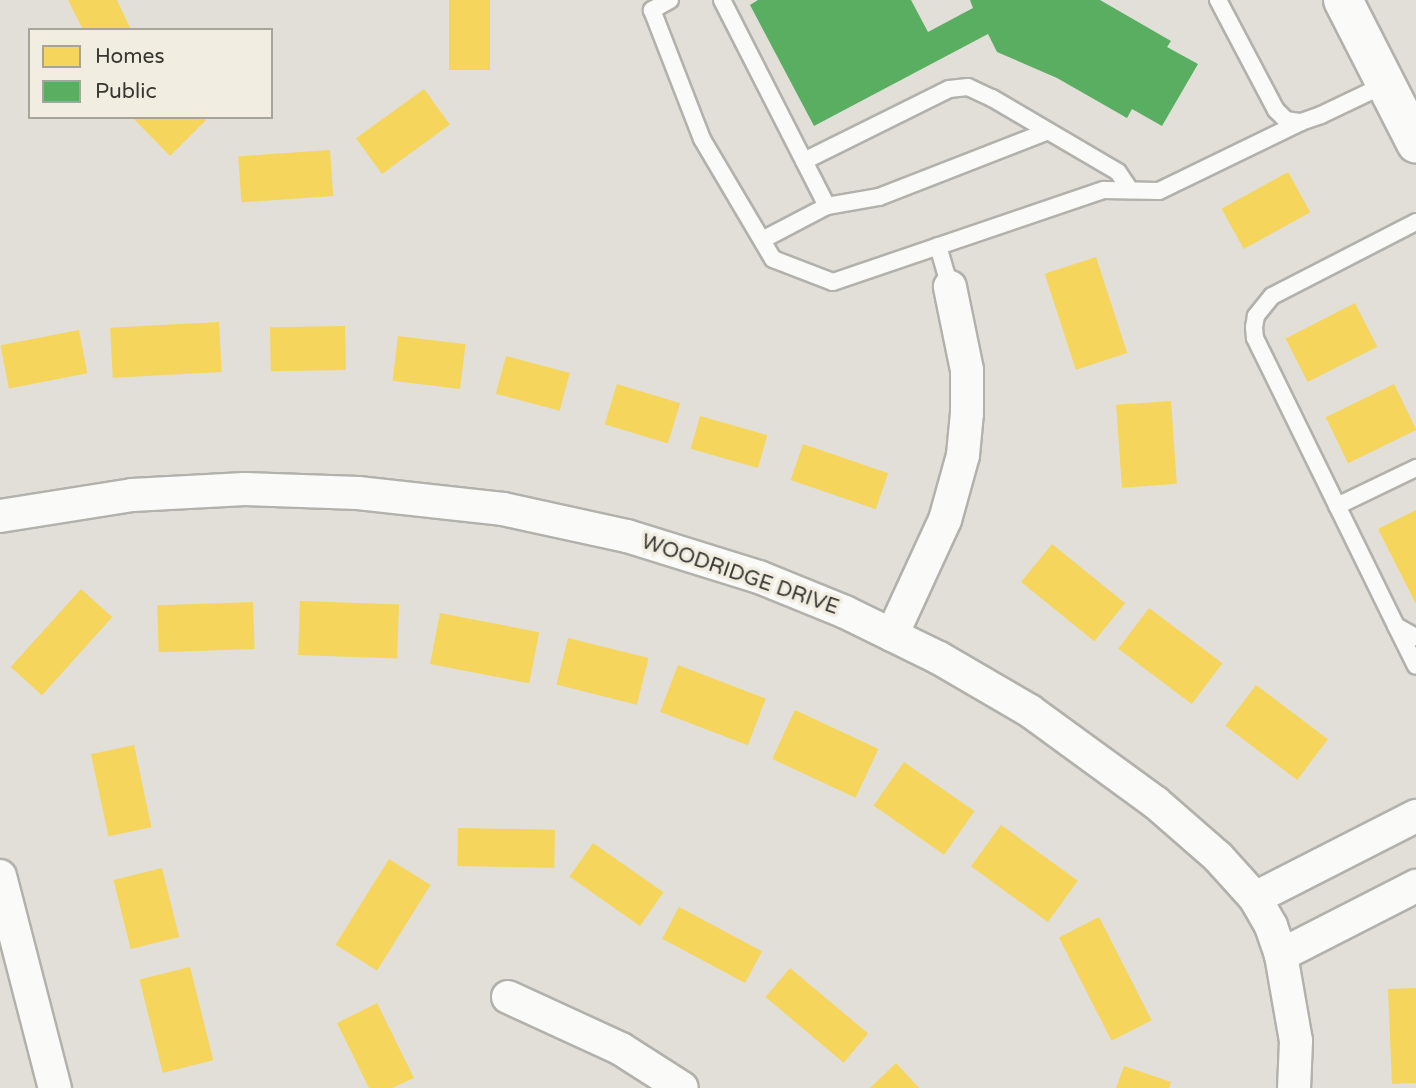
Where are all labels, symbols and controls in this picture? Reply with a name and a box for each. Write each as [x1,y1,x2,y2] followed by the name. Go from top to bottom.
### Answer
[28,28,273,119] legend
[95,44,165,69] text: Homes
[95,79,157,104] text: Public
[638,529,842,621] street label: WOODRIDGE DRIVE

